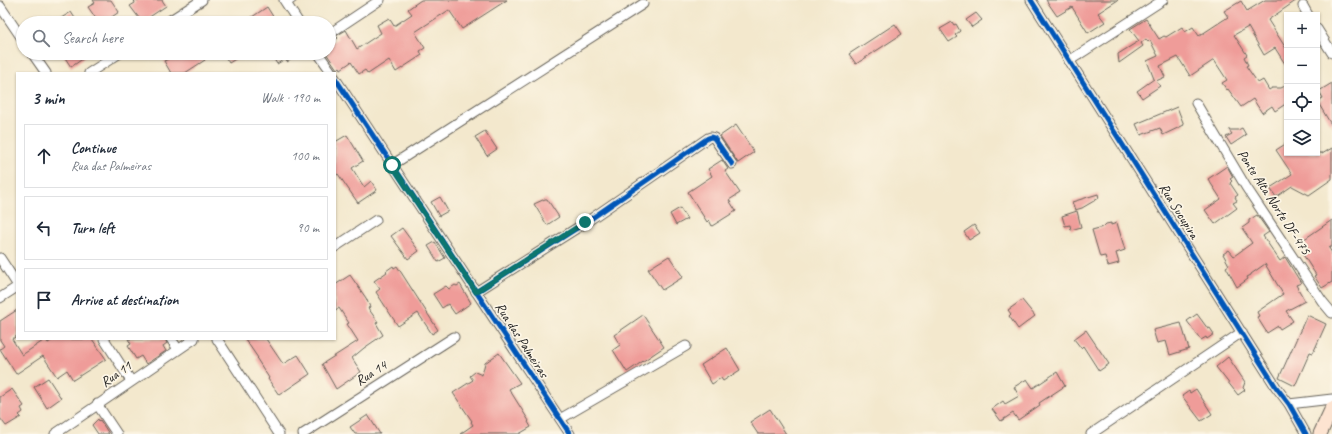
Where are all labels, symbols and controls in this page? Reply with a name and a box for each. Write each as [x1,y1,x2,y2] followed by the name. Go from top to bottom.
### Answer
[1284,12,1320,156] map controls
[1284,12,1320,48] button: +
[16,16,336,60] search box
[30,27,52,49] icon: search
[62,29,123,48] text: Search here
[1284,48,1320,84] button: −
[1284,84,1320,120] button: locate
[32,88,65,109] text: 3 min
[261,90,320,106] text: Walk · 190 m
[1284,120,1320,156] button: layers
[71,139,116,158] text: Continue
[33,145,55,167] icon: ahead
[1234,146,1315,258] street label: Ponte Alta Norte DF-475
[291,148,319,164] text: 100 m
[383,156,401,174] route start
[71,158,151,174] text: Rua das Palmeiras
[1155,180,1203,243] street label: Rua Sucupira
[576,213,594,231] route end
[33,217,55,239] icon: left
[71,219,114,238] text: Turn left
[297,220,319,236] text: 90 m
[33,289,55,311] icon: arrive
[71,291,178,310] text: Arrive at destination
[491,299,553,382] street label: Rua das Palmeiras
[352,356,391,389] street label: Rua 14
[97,357,135,391] street label: Rua 11

